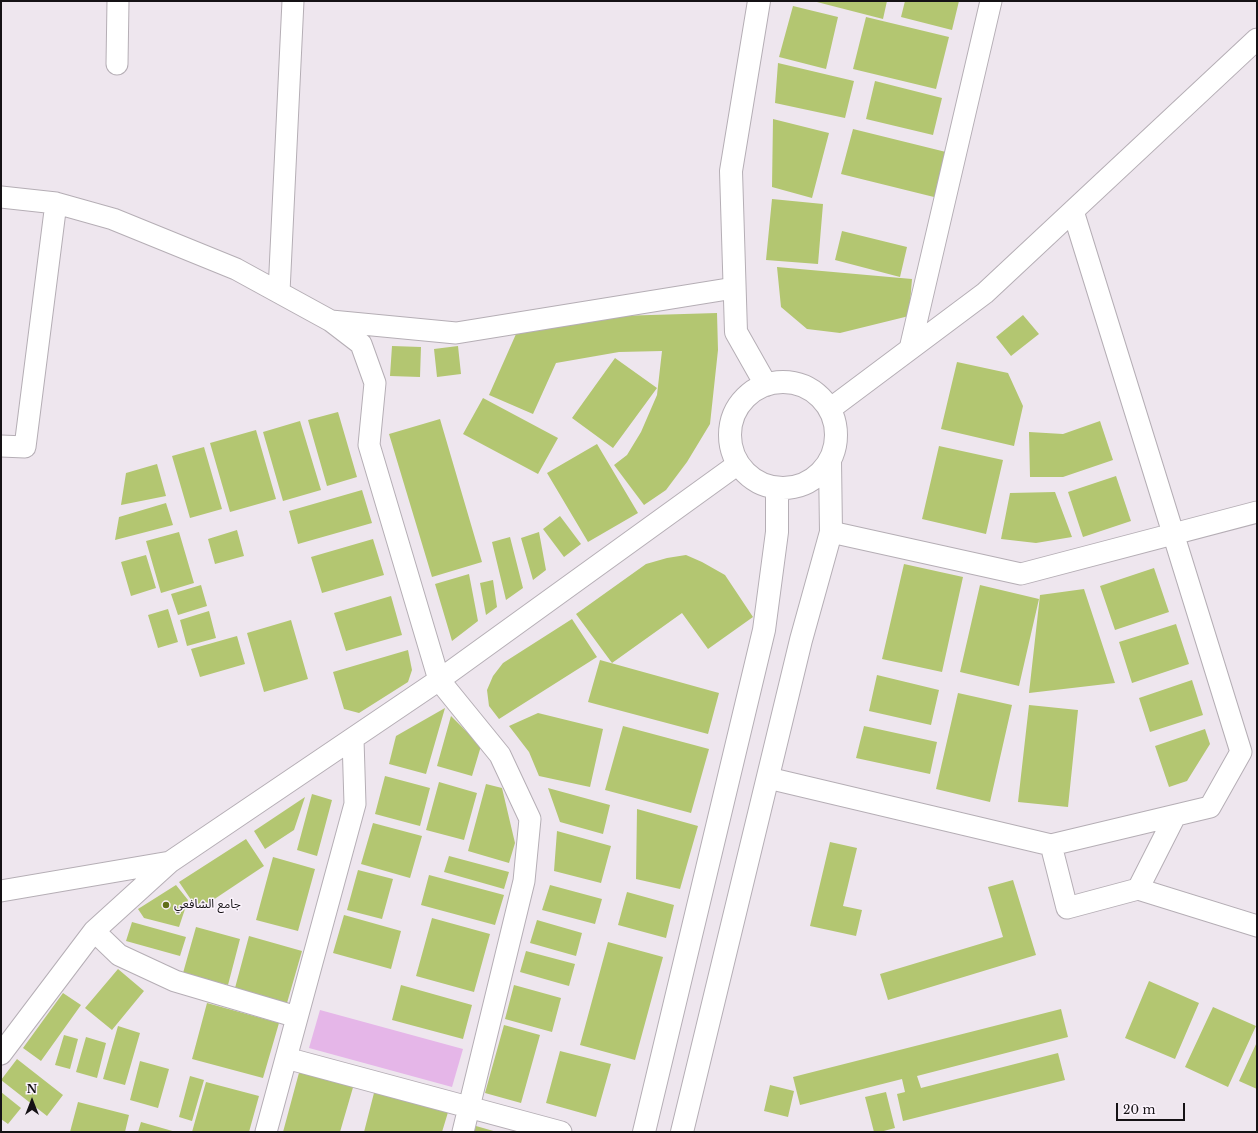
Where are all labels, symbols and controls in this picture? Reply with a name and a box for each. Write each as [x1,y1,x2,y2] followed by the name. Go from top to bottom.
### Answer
[174,898,241,912] place label: جامع الشافعي
[161,900,171,910] marker: جامع الشافعي
[12,1081,52,1121] north arrow
[27,1082,37,1096] text: N
[1118,1095,1187,1121] scale bar
[1123,1102,1155,1117] text: 20 m

